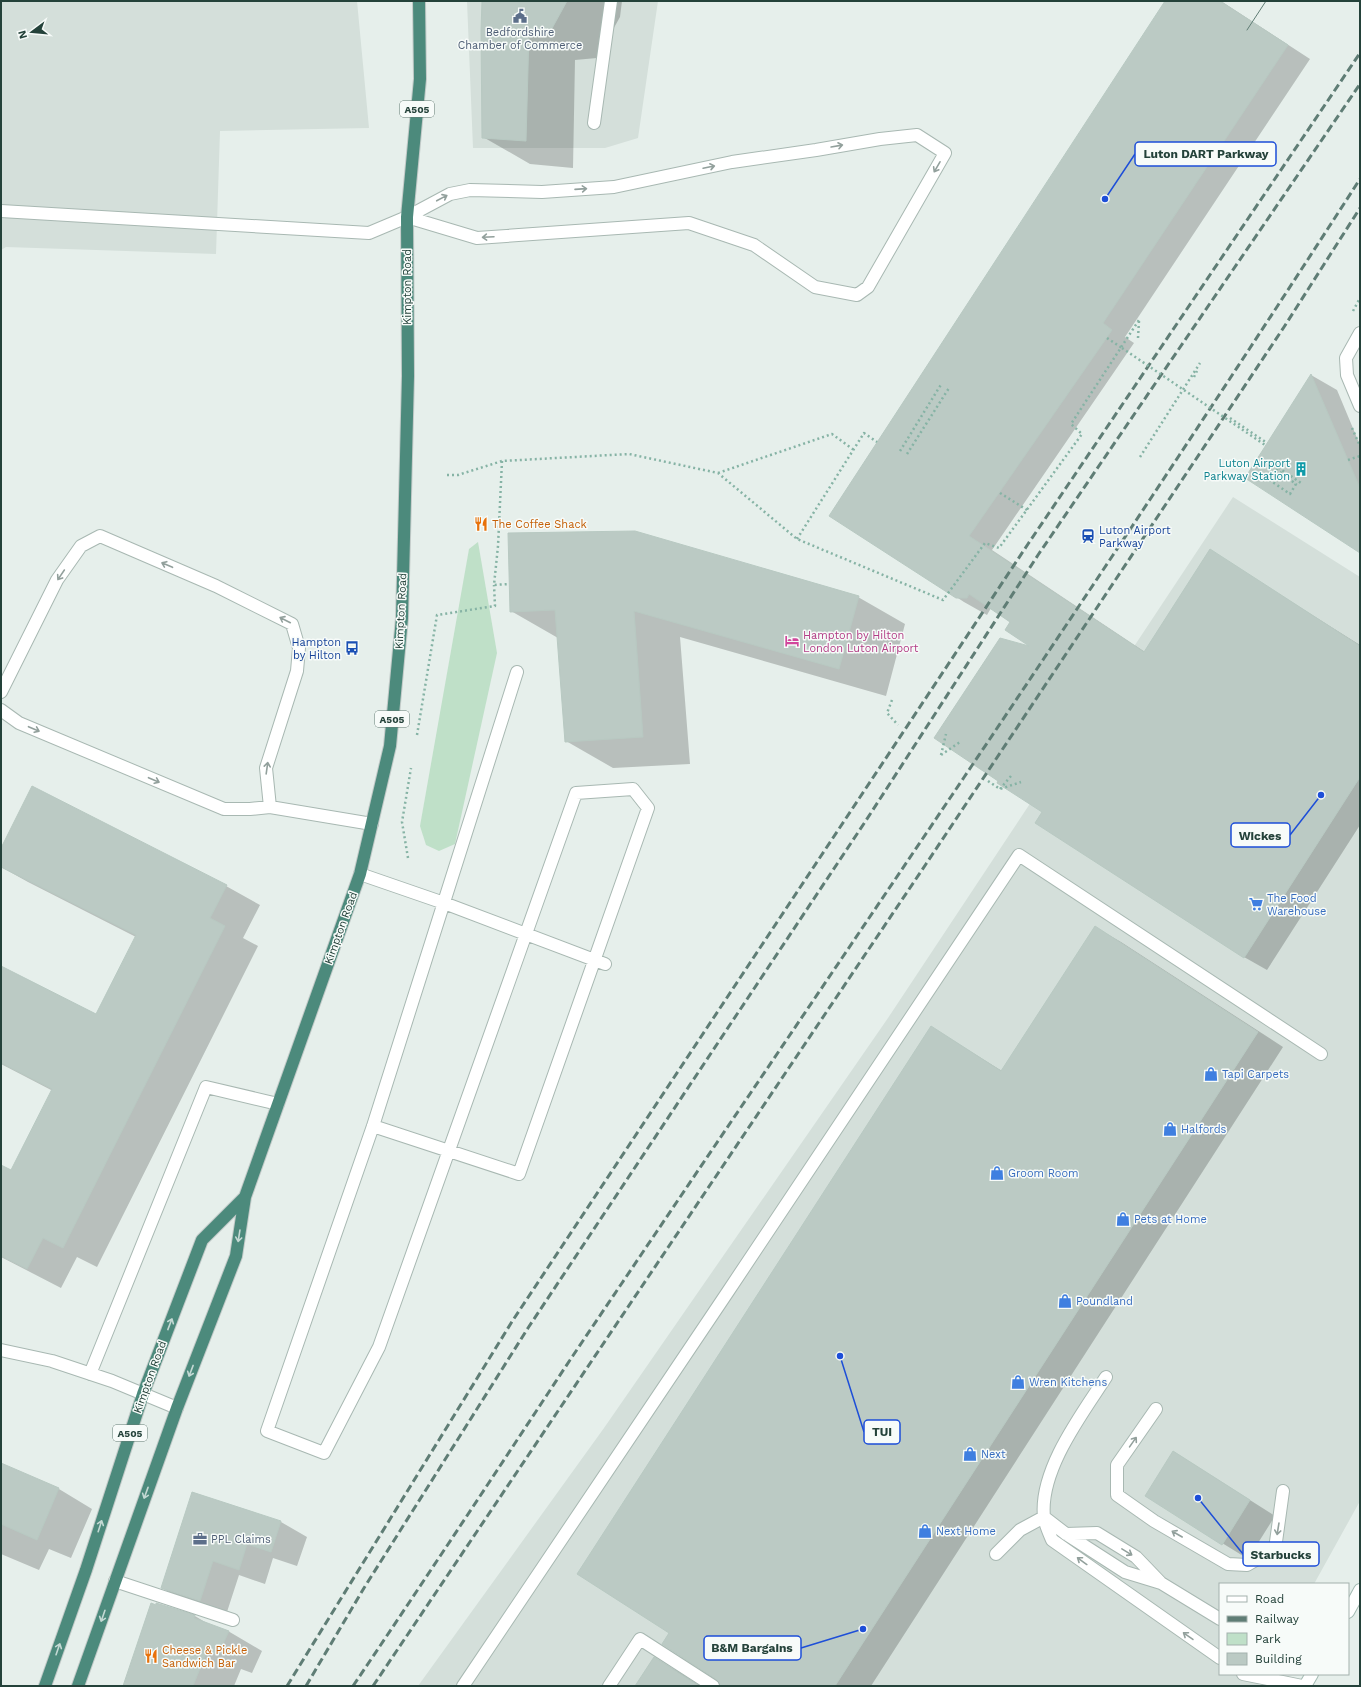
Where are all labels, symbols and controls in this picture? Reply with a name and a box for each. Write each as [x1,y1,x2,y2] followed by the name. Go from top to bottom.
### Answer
[512,8,528,24] public building icon: Bedfordshire Chamber of Commerce
[12,12,52,52] north arrow
[458,26,582,52] place label: Bedfordshire Chamber of Commerce
[15,29,30,40] text: N
[400,101,434,117] road number: A505
[831,142,844,150] one-way arrow
[1135,142,1276,166] callout: Luton DART Parkway
[1143,147,1269,161] text: Luton DART Parkway
[933,161,941,173] one-way arrow
[702,163,715,171] one-way arrow
[574,186,587,193] one-way arrow
[436,194,448,202] one-way arrow
[482,233,495,240] one-way arrow
[401,249,414,325] street label: Kimpton Road
[1204,457,1290,483] place label: Luton Airport Parkway Station
[1293,461,1309,477] building icon: Luton Airport Parkway Station
[473,516,489,532] restaurant icon: The Coffee Shack
[492,518,587,531] place label: The Coffee Shack
[1099,524,1171,550] place label: Luton Airport Parkway
[1080,528,1096,544] station icon: Luton Airport Parkway
[162,561,174,568] one-way arrow
[57,569,65,580] one-way arrow
[393,573,409,649] street label: Kimpton Road
[279,616,291,623] one-way arrow
[803,629,919,655] place label: Hampton by Hilton London Luton Airport
[784,633,800,649] hotel icon: Hampton by Hilton London Luton Airport
[291,636,341,662] place label: Hampton by Hilton
[344,640,360,656] bus stop icon: Hampton by Hilton
[375,711,409,727] road number: A505
[28,726,40,734] one-way arrow
[263,762,271,775] one-way arrow
[148,776,160,784] one-way arrow
[1231,823,1290,847] callout: Wickes
[1239,829,1282,843] text: Wickes
[322,890,360,966] street label: Kimpton Road
[1267,892,1326,918] place label: The Food Warehouse
[1248,896,1264,912] supermarket icon: The Food Warehouse
[1203,1066,1219,1082] shop icon: Tapi Carpets
[1222,1068,1289,1081] place label: Tapi Carpets
[1162,1121,1178,1137] shop icon: Halfords
[1181,1123,1227,1136] place label: Halfords
[989,1165,1005,1181] shop icon: Groom Room
[1008,1167,1079,1180] place label: Groom Room
[1115,1211,1131,1227] shop icon: Pets at Home
[1134,1213,1207,1226] place label: Pets at Home
[235,1229,243,1242] one-way arrow
[1057,1293,1073,1309] shop icon: Poundland
[1076,1295,1133,1308] place label: Poundland
[166,1319,174,1331] one-way arrow
[131,1339,169,1415] street label: Kimpton Road
[186,1365,194,1377] one-way arrow
[1010,1374,1026,1390] shop icon: Wren Kitchens
[1029,1376,1107,1389] place label: Wren Kitchens
[864,1420,900,1444] callout: TUI
[113,1425,147,1441] road number: A505
[872,1425,892,1439] text: TUI
[1129,1437,1137,1448] one-way arrow
[962,1446,978,1462] shop icon: Next
[981,1448,1006,1461] place label: Next
[142,1487,149,1500] one-way arrow
[97,1520,104,1533] one-way arrow
[1274,1522,1282,1535] one-way arrow
[917,1523,933,1539] shop icon: Next Home
[936,1525,996,1538] place label: Next Home
[1171,1530,1183,1538] one-way arrow
[192,1531,208,1547] office icon: PPL Claims
[211,1533,271,1546] place label: PPL Claims
[1243,1542,1319,1566] callout: Starbucks
[1121,1548,1133,1556] one-way arrow
[1251,1548,1312,1562] text: Starbucks
[1077,1557,1088,1565] one-way arrow
[1219,1583,1349,1675] legend
[1255,1592,1284,1606] text: Road
[98,1610,106,1622] one-way arrow
[1255,1612,1300,1626] text: Railway
[1183,1632,1194,1640] one-way arrow
[1255,1632,1281,1646] text: Park
[704,1636,801,1660] callout: B&M Bargains
[711,1641,793,1655] text: B&M Bargains
[54,1644,62,1656] one-way arrow
[162,1644,247,1670] place label: Cheese & Pickle Sandwich Bar
[143,1648,159,1664] restaurant icon: Cheese & Pickle Sandwich Bar
[1255,1652,1302,1666] text: Building

